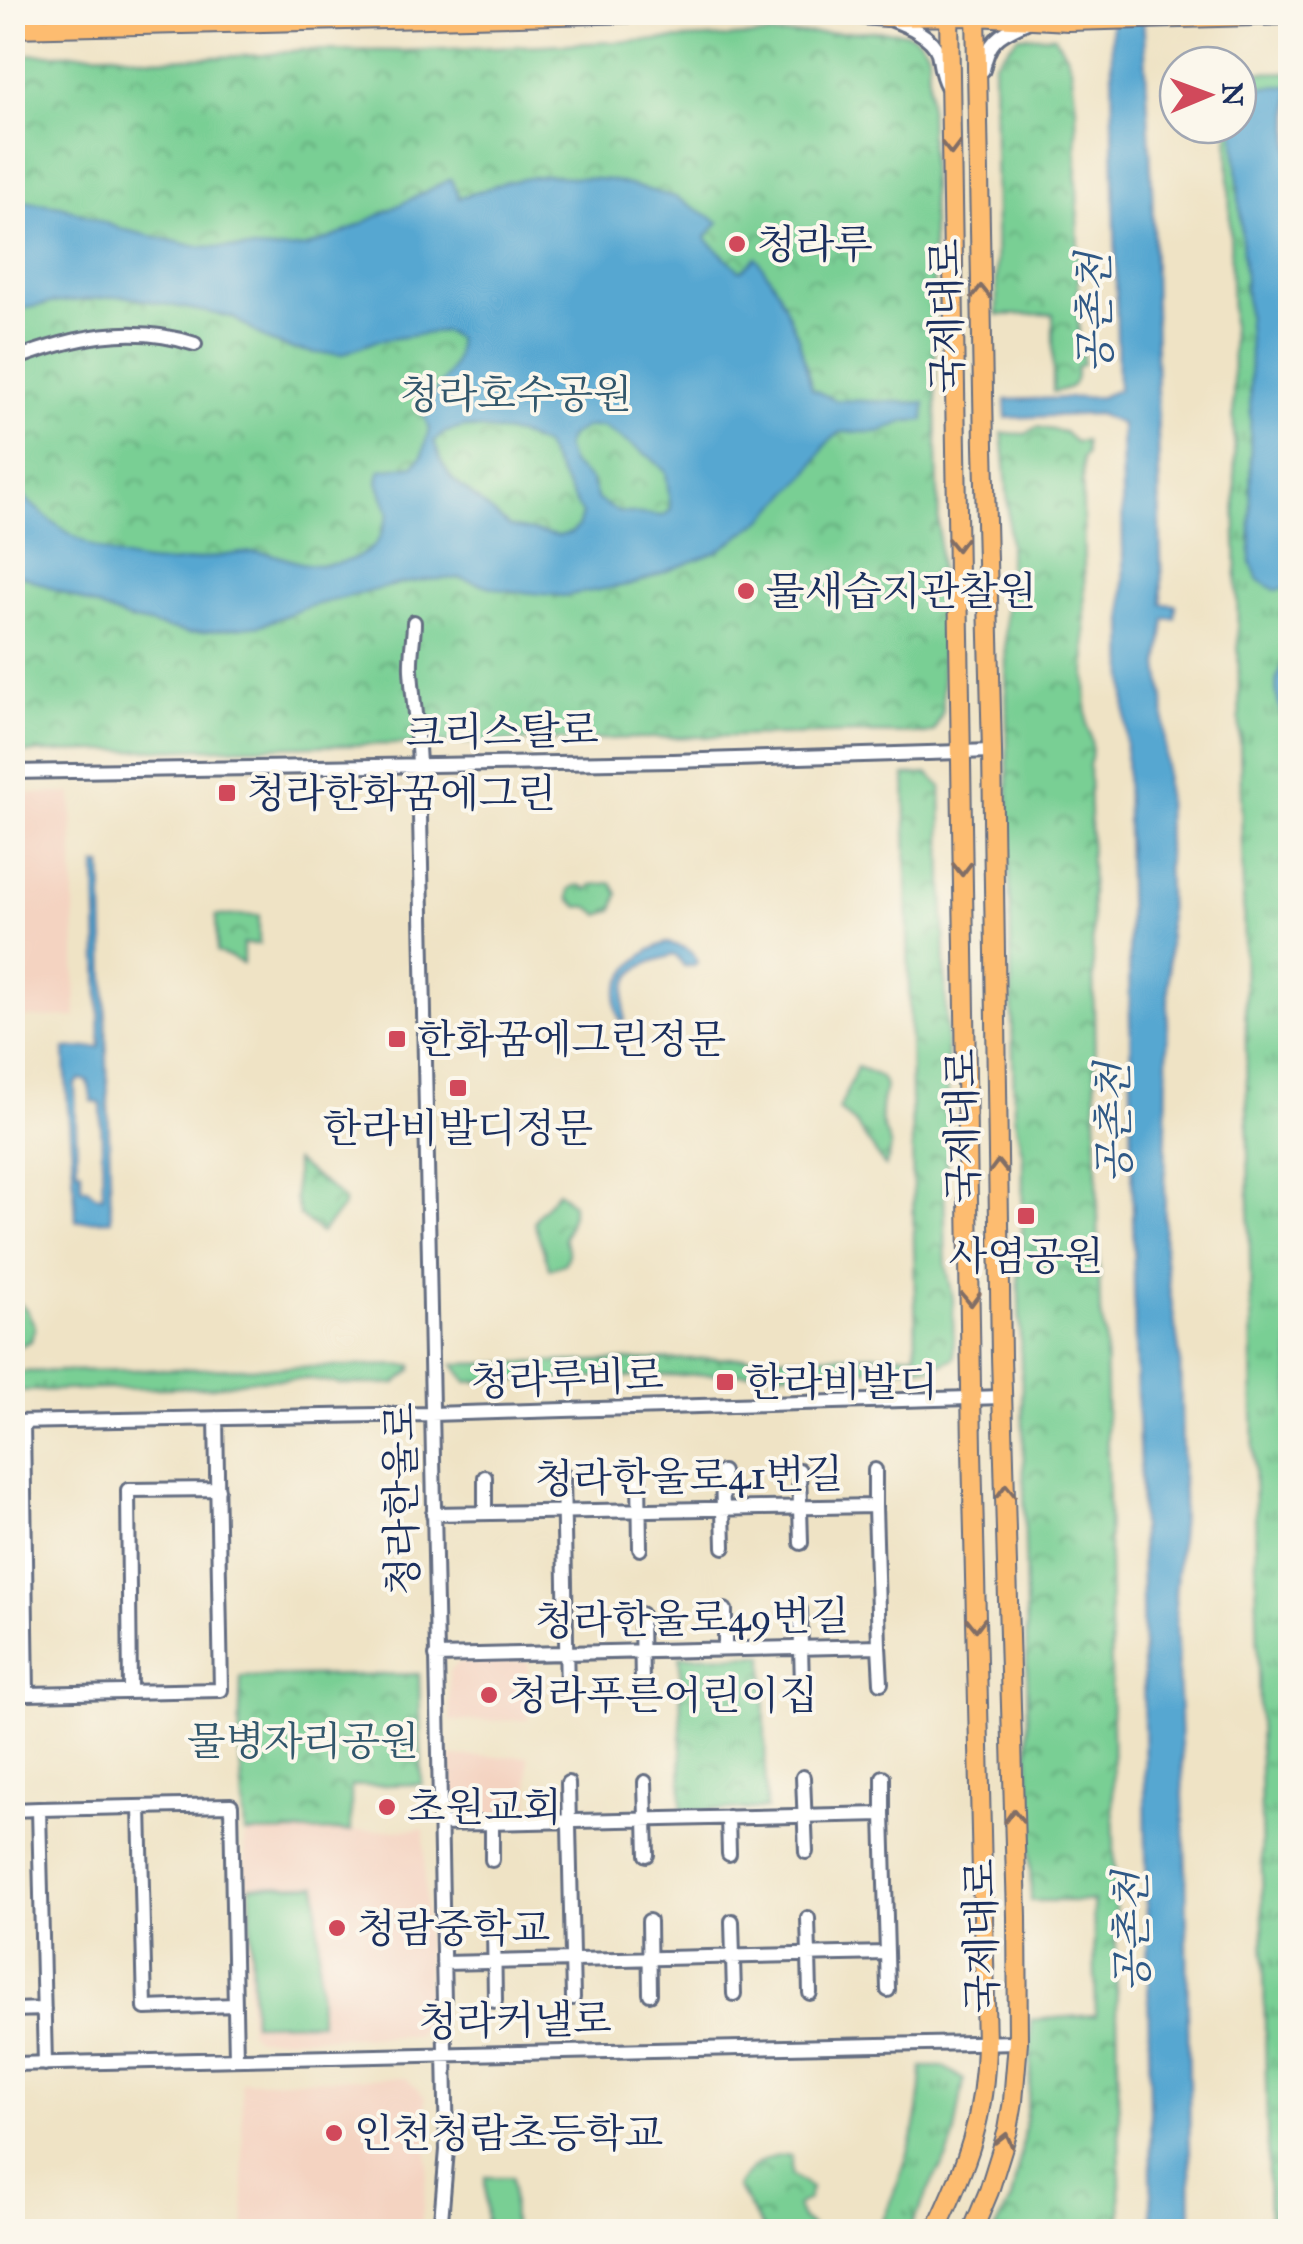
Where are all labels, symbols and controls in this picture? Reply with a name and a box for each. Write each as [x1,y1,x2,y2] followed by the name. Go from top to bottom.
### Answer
[1158,45,1258,145] north arrow
[1215,82,1250,107] text: N
[940,141,961,157] one-way arrow
[757,220,873,269] place label: 청라루
[726,233,748,255] marker: 청라루
[921,238,972,394] street label: 국제대로
[1068,249,1122,374] water label: 공촌천
[970,283,992,298] one-way arrow
[400,370,632,419] park label: 청라호수공원
[946,538,968,553] one-way arrow
[766,567,1036,616] place label: 물새습지관찰원
[735,580,757,602] marker: 물새습지관찰원
[405,705,599,758] street label: 크리스탈로
[247,769,556,818] place label: 청라한화꿈에그린
[216,782,238,804] marker: 청라한화꿈에그린
[952,862,973,878] one-way arrow
[417,1015,726,1064] place label: 한화꿈에그린정문
[386,1028,408,1050] marker: 한화꿈에그린정문
[937,1048,988,1204] street label: 국제대로
[1087,1059,1141,1184] water label: 공촌천
[447,1077,469,1099] marker: 한라비발디정문
[323,1104,593,1153] place label: 한라비발디정문
[987,1158,1009,1174] one-way arrow
[1015,1205,1037,1227] marker: 사염공원
[949,1232,1103,1281] place label: 사염공원
[960,1291,981,1307] one-way arrow
[470,1351,664,1406] street label: 청라루비로
[745,1358,938,1407] place label: 한라비발디
[714,1371,736,1393] marker: 한라비발디
[375,1402,428,1596] street label: 청라한울로
[534,1449,844,1504] street label: 청라한울로41번길
[995,1483,1016,1499] one-way arrow
[534,1591,850,1646] street label: 청라한울로49번길
[965,1616,987,1632] one-way arrow
[509,1671,818,1720] place label: 청라푸른어린이집
[478,1684,500,1706] marker: 청라푸른어린이집
[187,1717,419,1766] park label: 물병자리공원
[407,1783,562,1832] place label: 초원교회
[376,1796,398,1818] marker: 초원교회
[1004,1808,1025,1824] one-way arrow
[956,1858,1007,2014] street label: 국제대로
[1105,1868,1159,1993] water label: 공촌천
[357,1904,550,1953] place label: 청람중학교
[326,1917,348,1939] marker: 청람중학교
[418,1994,612,2047] street label: 청라커낼로
[354,2109,663,2158] place label: 인천청람초등학교
[323,2122,345,2144] marker: 인천청람초등학교
[993,2132,1014,2149] one-way arrow

